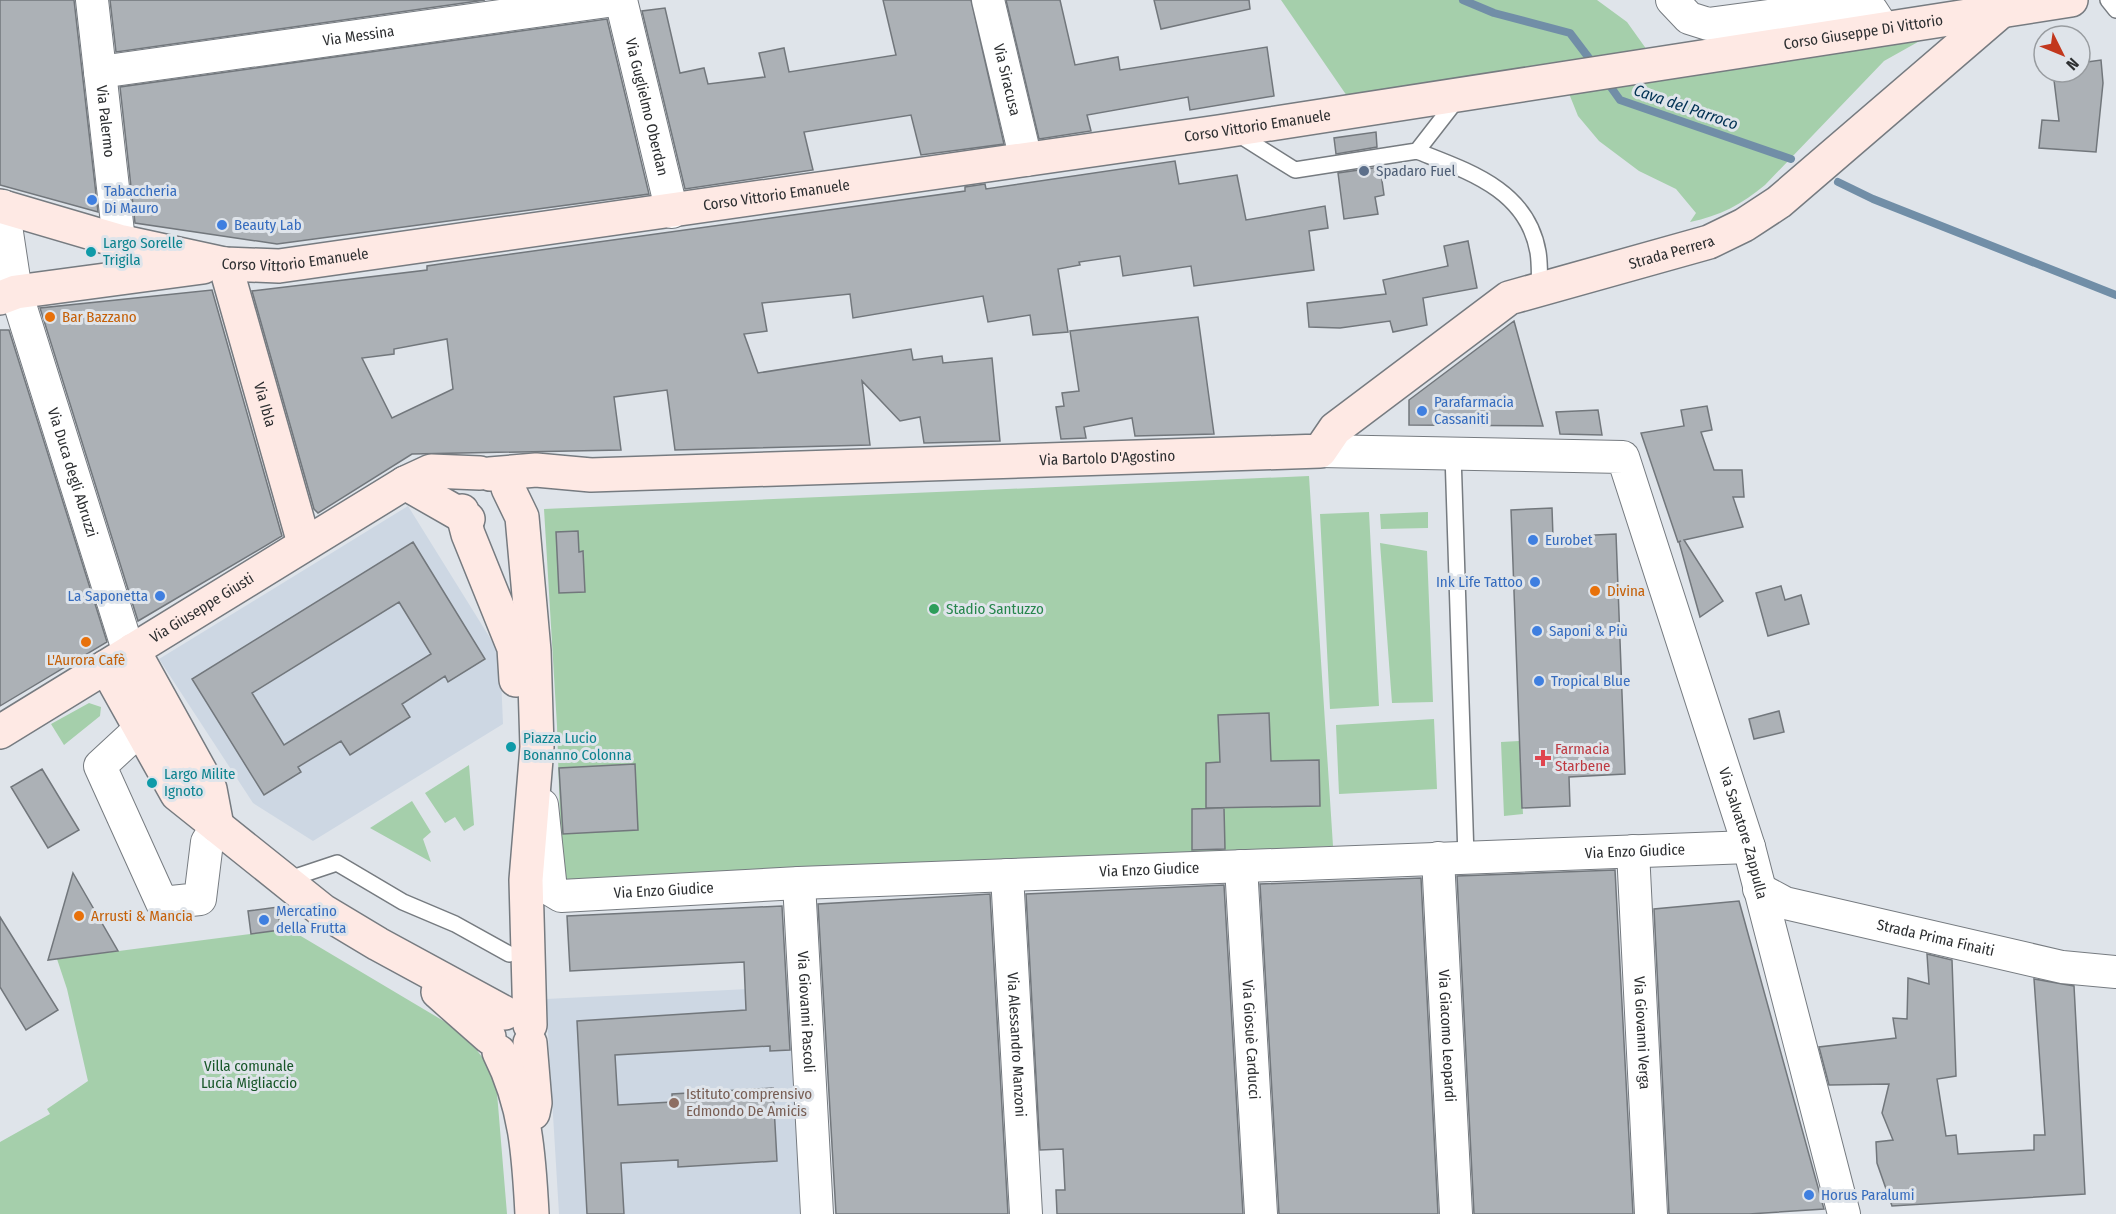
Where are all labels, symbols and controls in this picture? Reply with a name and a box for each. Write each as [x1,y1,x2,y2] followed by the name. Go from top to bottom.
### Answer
[1782,11,1944,53] street label: Corso Giuseppe Di Vittorio
[322,22,395,50] street label: Via Messina
[2032,24,2092,84] north arrow
[621,36,672,178] street label: Via Guglielmo Oberdan
[990,42,1024,118] street label: Via Siracusa
[2062,54,2083,74] text: N
[1631,80,1741,134] water label: Cava del Parroco
[93,84,119,158] street label: Via Palermo
[1183,106,1332,146] street label: Corso Vittorio Emanuele
[1376,162,1456,180] place label: Spadaro Fuel
[1357,164,1371,178] marker: Spadaro Fuel
[702,176,851,214] street label: Corso Vittorio Emanuele
[104,182,177,217] place label: Tabaccheria Di Mauro
[85,193,99,207] marker: Tabaccheria Di Mauro
[234,216,302,234] place label: Beauty Lab
[215,218,229,232] marker: Beauty Lab
[1627,232,1717,273] street label: Strada Perrera
[103,234,183,269] place label: Largo Sorelle Trigila
[221,244,370,275] street label: Corso Vittorio Emanuele
[84,245,98,259] marker: Largo Sorelle Trigila
[62,308,137,326] place label: Bar Bazzano
[43,310,57,324] marker: Bar Bazzano
[250,380,280,429] street label: Via Ibla
[1434,393,1514,428] place label: Parafarmacia Cassaniti
[1415,404,1429,418] marker: Parafarmacia Cassaniti
[44,406,101,539] street label: Via Duca degli Abruzzi
[1039,447,1176,469] street label: Via Bartolo D'Agostino
[1545,531,1593,549] place label: Eurobet
[1526,533,1540,547] marker: Eurobet
[147,569,257,647] street label: Via Giuseppe Giusti
[1436,573,1523,591] place label: Ink Life Tattoo
[1528,575,1542,589] marker: Ink Life Tattoo
[1607,582,1645,600] place label: Divina
[1588,584,1602,598] marker: Divina
[68,587,148,605] place label: La Saponetta
[153,589,167,603] marker: La Saponetta
[946,600,1044,618] place label: Stadio Santuzzo
[927,602,941,616] marker: Stadio Santuzzo
[1549,622,1628,640] place label: Saponi & Più
[1530,624,1544,638] marker: Saponi & Più
[79,635,93,649] marker: L'Aurora Cafè
[47,651,125,669] place label: L'Aurora Cafè
[1551,672,1630,690] place label: Tropical Blue
[1532,674,1546,688] marker: Tropical Blue
[523,729,632,764] place label: Piazza Lucio Bonanno Colonna
[504,740,518,754] marker: Piazza Lucio Bonanno Colonna
[1555,740,1611,775] place label: Farmacia Starbene
[1536,751,1550,765] marker: Farmacia Starbene
[164,765,235,800] place label: Largo Milite Ignoto
[1715,765,1771,901] street label: Via Salvatore Zappulla
[145,776,159,790] marker: Largo Milite Ignoto
[1585,840,1685,862] street label: Via Enzo Giudice
[1099,859,1200,881] street label: Via Enzo Giudice
[613,879,714,902] street label: Via Enzo Giudice
[276,902,346,937] place label: Mercatino della Frutta
[91,907,193,925] place label: Arrusti & Mancia
[72,909,86,923] marker: Arrusti & Mancia
[257,913,271,927] marker: Mercatino della Frutta
[1875,915,1996,960] street label: Strada Prima Finaiti
[794,950,818,1073] street label: Via Giovanni Pascoli
[1435,969,1459,1102] street label: Via Giacomo Leopardi
[1003,972,1030,1118] street label: Via Alessandro Manzoni
[1630,976,1654,1090] street label: Via Giovanni Verga
[1239,979,1263,1100] street label: Via Giosuè Carducci
[201,1057,297,1092] park label: Villa comunale Lucia Migliaccio
[686,1085,812,1120] place label: Istituto comprensivo Edmondo De Amicis
[667,1096,681,1110] marker: Istituto comprensivo Edmondo De Amicis
[1821,1186,1915,1204] place label: Horus Paralumi
[1802,1188,1816,1202] marker: Horus Paralumi

